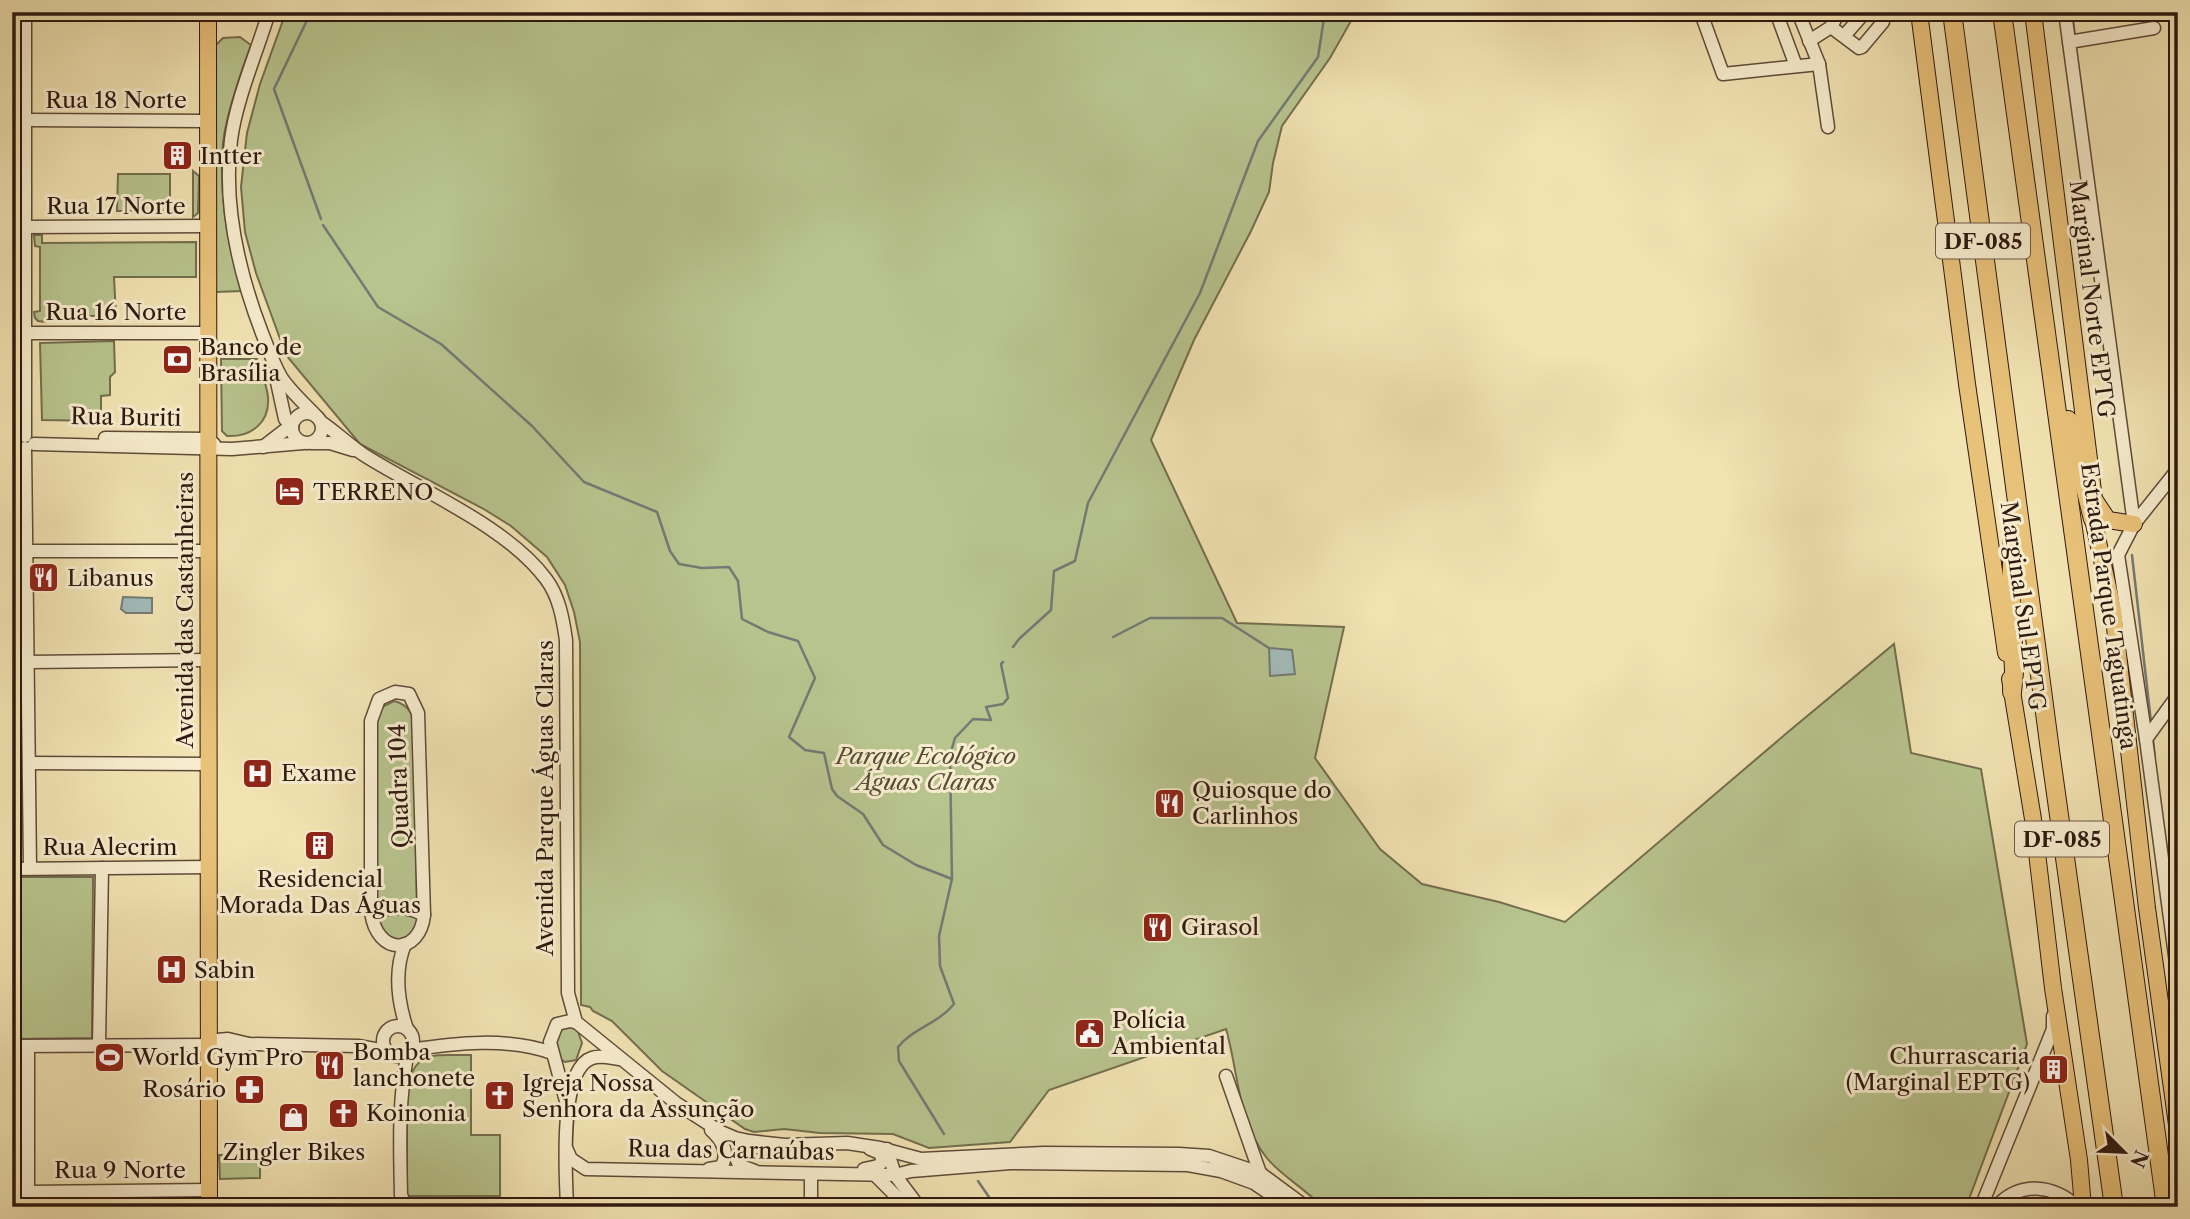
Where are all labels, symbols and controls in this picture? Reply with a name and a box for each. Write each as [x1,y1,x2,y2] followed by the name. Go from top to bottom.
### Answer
[45,86,187,114] street label: Rua 18 Norte
[160,139,194,173] building icon: Intter
[200,142,262,170] place label: Intter
[2064,178,2120,420] street label: Marginal Norte EPTG
[46,192,186,220] street label: Rua 17 Norte
[1936,224,2030,258] road number: DF-085
[45,298,187,326] street label: Rua 16 Norte
[200,333,302,387] place label: Banco de Brasília
[160,343,194,377] bank icon: Banco de Brasília
[70,402,182,432] street label: Rua Buriti
[2075,461,2143,752] street label: Estrada Parque Taguatinga
[171,472,199,749] street label: Avenida das Castanheiras
[273,475,307,509] hotel icon: TERRENO
[313,478,433,506] place label: TERRENO
[1994,500,2052,712] street label: Marginal Sul EPTG
[27,561,61,595] restaurant icon: Libanus
[67,564,154,592] place label: Libanus
[531,640,559,957] street label: Avenida Parque Águas Claras
[383,723,415,849] street label: Quadra 104
[834,742,1016,796] park label: Parque Ecológico Águas Claras
[241,756,275,790] hospital icon: Exame
[281,759,357,787] place label: Exame
[1192,776,1332,830] place label: Quiosque do Carlinhos
[1152,786,1186,820] restaurant icon: Quiosque do Carlinhos
[2015,822,2109,856] road number: DF-085
[303,828,337,862] building icon: Residencial Morada Das Águas
[43,833,177,861] street label: Rua Alecrim
[219,865,421,919] place label: Residencial Morada Das Águas
[1141,910,1175,944] restaurant icon: Girasol
[1181,913,1259,941] place label: Girasol
[154,953,188,987] hospital icon: Sabin
[194,956,255,984] place label: Sabin
[1111,1006,1226,1060] place label: Polícia Ambiental
[1072,1016,1106,1050] public building icon: Polícia Ambiental
[353,1038,475,1092] place label: Bomba lanchonete
[92,1040,126,1074] sports icon: World Gym Pro
[1846,1042,2031,1096] place label: Churrascaria (Marginal EPTG)
[131,1043,303,1071] place label: World Gym Pro
[313,1048,347,1082] restaurant icon: Bomba lanchonete
[2036,1052,2070,1086] building icon: Churrascaria (Marginal EPTG)
[522,1069,754,1123] place label: Igreja Nossa Senhora da Assunção
[232,1072,266,1106] pharmacy icon: Rosário
[142,1075,226,1103] place label: Rosário
[482,1079,516,1113] church icon: Igreja Nossa Senhora da Assunção
[326,1096,360,1130] church icon: Koinonia
[366,1099,467,1127] place label: Koinonia
[277,1101,311,1135] shop icon: Zingler Bikes
[2088,1118,2158,1188] north arrow
[627,1134,835,1166] street label: Rua das Carnaúbas
[223,1138,365,1166] place label: Zingler Bikes
[2125,1146,2153,1171] text: N
[54,1156,186,1184] street label: Rua 9 Norte

